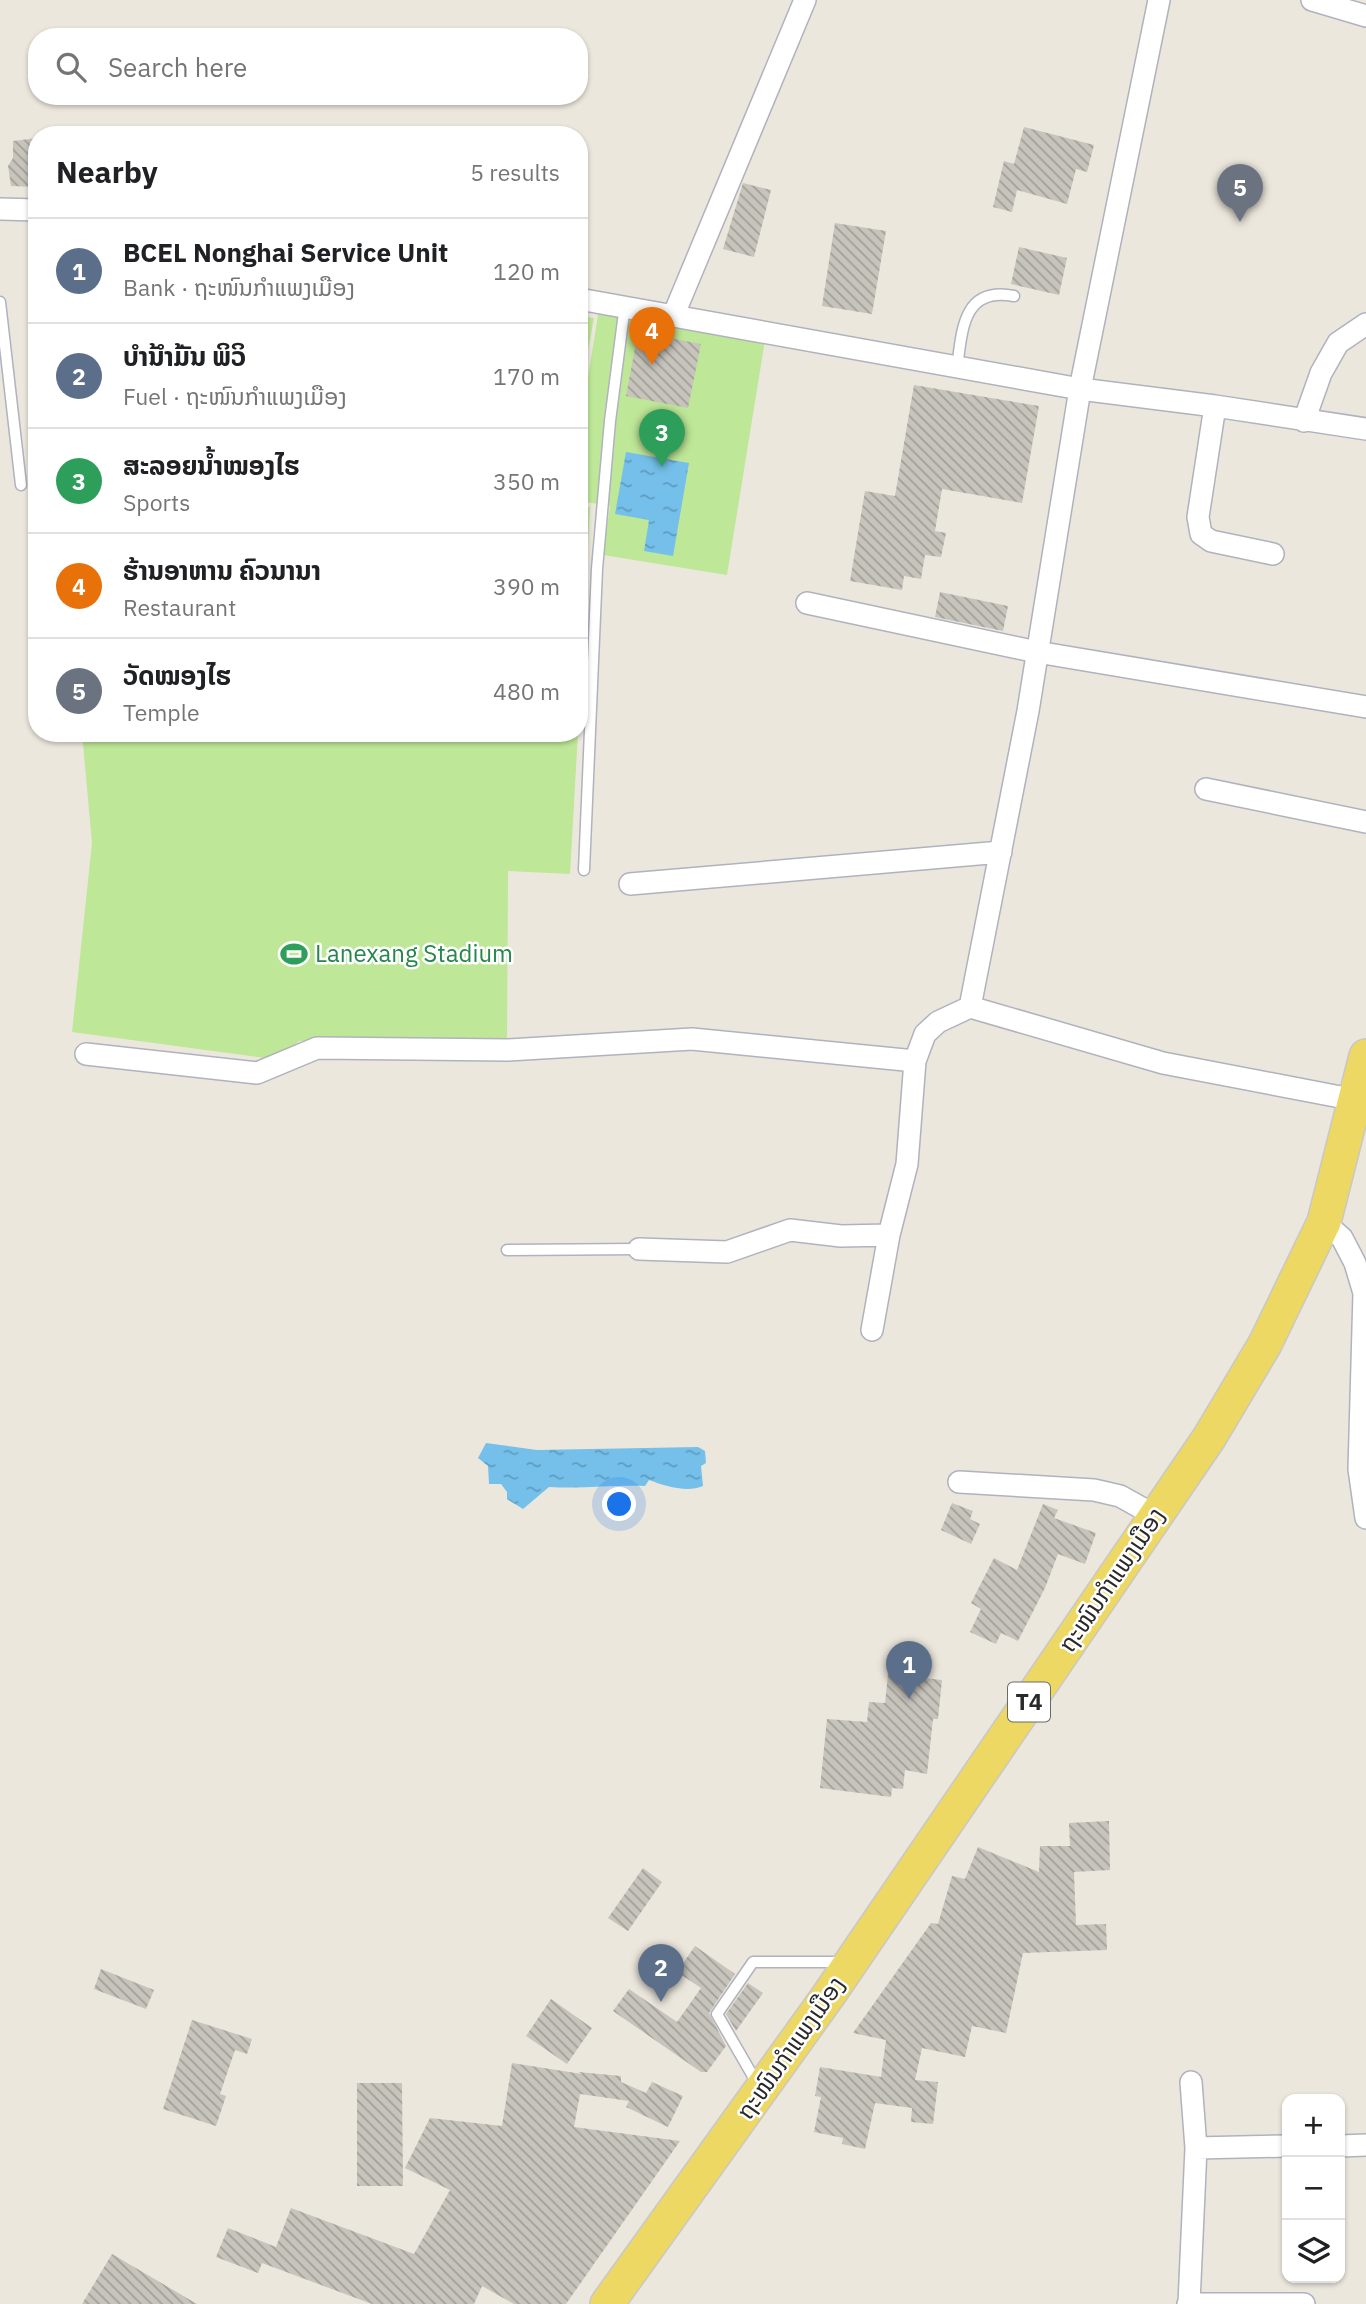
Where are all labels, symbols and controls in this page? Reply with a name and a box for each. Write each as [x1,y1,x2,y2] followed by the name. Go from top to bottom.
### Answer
[28,28,588,105] search box
[52,48,90,86] icon: search
[108,50,247,84] text: Search here
[56,152,158,191] text: Nearby
[470,157,560,187] text: 5 results
[1217,164,1263,222] pin: 5
[123,235,448,269] text: BCEL Nonghai Service Unit
[72,256,86,286] text: 1
[493,256,560,286] text: 120 m
[123,272,355,302] text: Bank · ຖະໜົນກຳແພງເມືອງ
[629,307,675,365] pin: 4
[123,339,246,373] text: ບຳ້ນຳ້ມັນ ພິວິ
[72,361,86,391] text: 2
[493,361,560,391] text: 170 m
[123,381,347,411] text: Fuel · ຖະໜົນກຳແພງເມືອງ
[639,409,685,467] pin: 3
[123,448,300,482] text: ສະລອຍນ້ຳໝອງໄຮ
[72,466,86,496] text: 3
[493,466,560,496] text: 350 m
[123,487,190,517] text: Sports
[123,553,321,587] text: ຮ້ານອາຫານ ຄົວນານາ
[72,571,86,601] text: 4
[493,571,560,601] text: 390 m
[123,592,236,622] text: Restaurant
[123,658,231,692] text: ວັດໝອງໄຮ
[72,676,86,706] text: 5
[493,676,560,706] text: 480 m
[123,697,200,727] text: Temple
[315,937,513,969] place label: Lanexang Stadium
[279,939,309,969] sports icon: Lanexang Stadium
[602,1487,636,1521] your location
[1051,1501,1171,1658] street label: ຖະໜົນກຳແພງເມືອງ
[886,1641,932,1699] pin: 1
[1008,1682,1050,1722] road number: T4
[638,1944,684,2002] pin: 2
[729,1969,852,2126] street label: ຖະໜົນກຳແພງເມືອງ
[1282,2094,1345,2283] map controls
[1282,2094,1345,2157] button: +
[1282,2157,1345,2220] button: −
[1282,2220,1345,2283] button: layers

